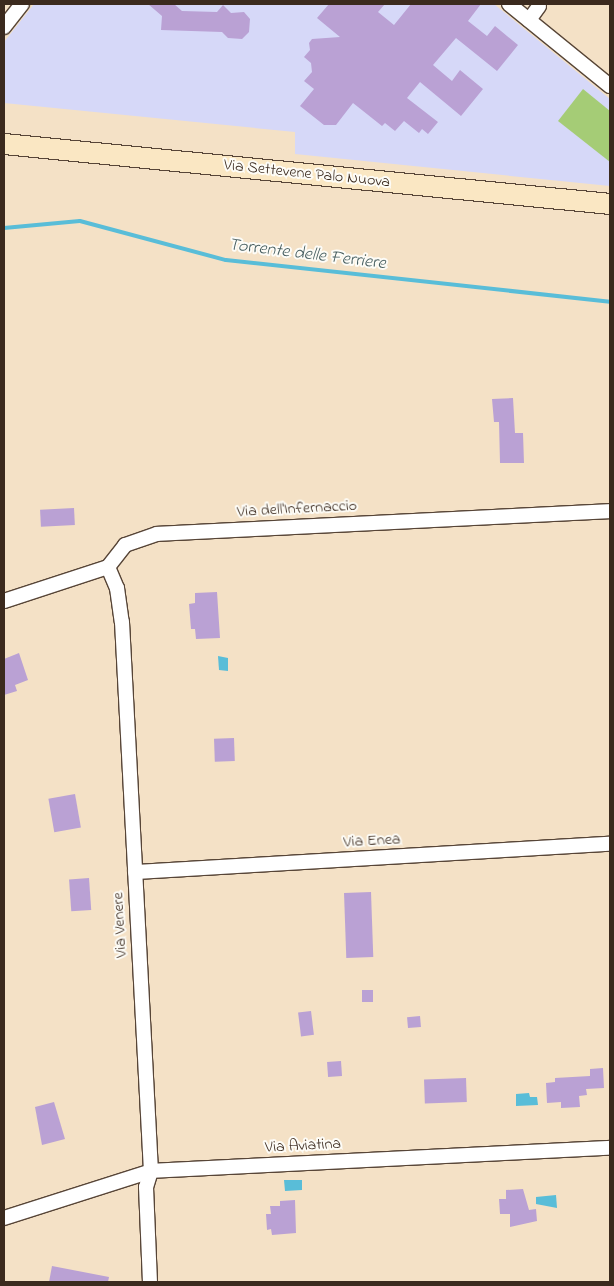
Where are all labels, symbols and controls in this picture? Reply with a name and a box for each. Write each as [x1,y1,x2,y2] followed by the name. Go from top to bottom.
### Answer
[223,156,391,192] street label: Via Settevene Palo Nuova
[227,235,387,275] water label: Torrente delle Ferriere
[236,496,358,522] street label: Via dell'Infernaccio
[343,830,401,852] street label: Via Enea
[109,892,131,958] street label: Via Venere
[264,1134,342,1158] street label: Via Aviatina

